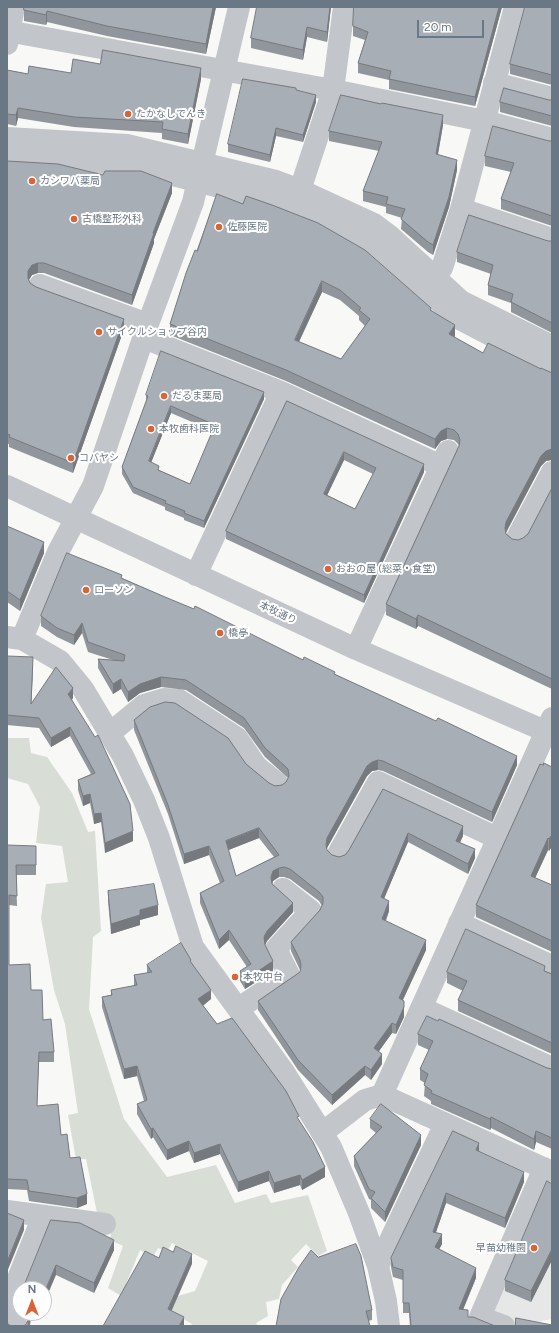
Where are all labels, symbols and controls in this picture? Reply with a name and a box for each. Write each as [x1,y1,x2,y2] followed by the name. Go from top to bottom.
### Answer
[419,12,486,38] scale bar
[424,20,452,34] text: 20 m
[136,108,206,120] place label: たかなしでんき
[123,109,133,119] marker: たかなしでんき
[40,175,100,187] place label: カシワバ薬局
[27,176,37,186] marker: カシワバ薬局
[82,213,142,225] place label: 古橋整形外科
[69,214,79,224] marker: 古橋整形外科
[227,221,267,233] place label: 佐藤医院
[214,222,224,232] marker: 佐藤医院
[107,326,207,338] place label: サイクルショップ谷内
[94,327,104,337] marker: サイクルショップ谷内
[172,390,222,402] place label: だるま薬局
[159,391,169,401] marker: だるま薬局
[159,423,219,435] place label: 本牧歯科医院
[146,424,156,434] marker: 本牧歯科医院
[79,452,119,464] place label: コバヤシ
[66,453,76,463] marker: コバヤシ
[336,563,436,575] place label: おおの屋 (総菜・食堂)
[323,564,333,574] marker: おおの屋 (総菜・食堂)
[94,584,134,596] place label: ローソン
[81,585,91,595] marker: ローソン
[257,599,299,627] street label: 本牧通り
[228,627,248,639] place label: 橋亭
[215,628,225,638] marker: 橋亭
[243,971,283,983] place label: 本牧中台
[230,972,240,982] marker: 本牧中台
[476,1242,526,1254] place label: 早苗幼稚園
[529,1243,539,1253] marker: 早苗幼稚園
[12,1281,52,1321] north arrow
[28,1283,36,1296] text: N

